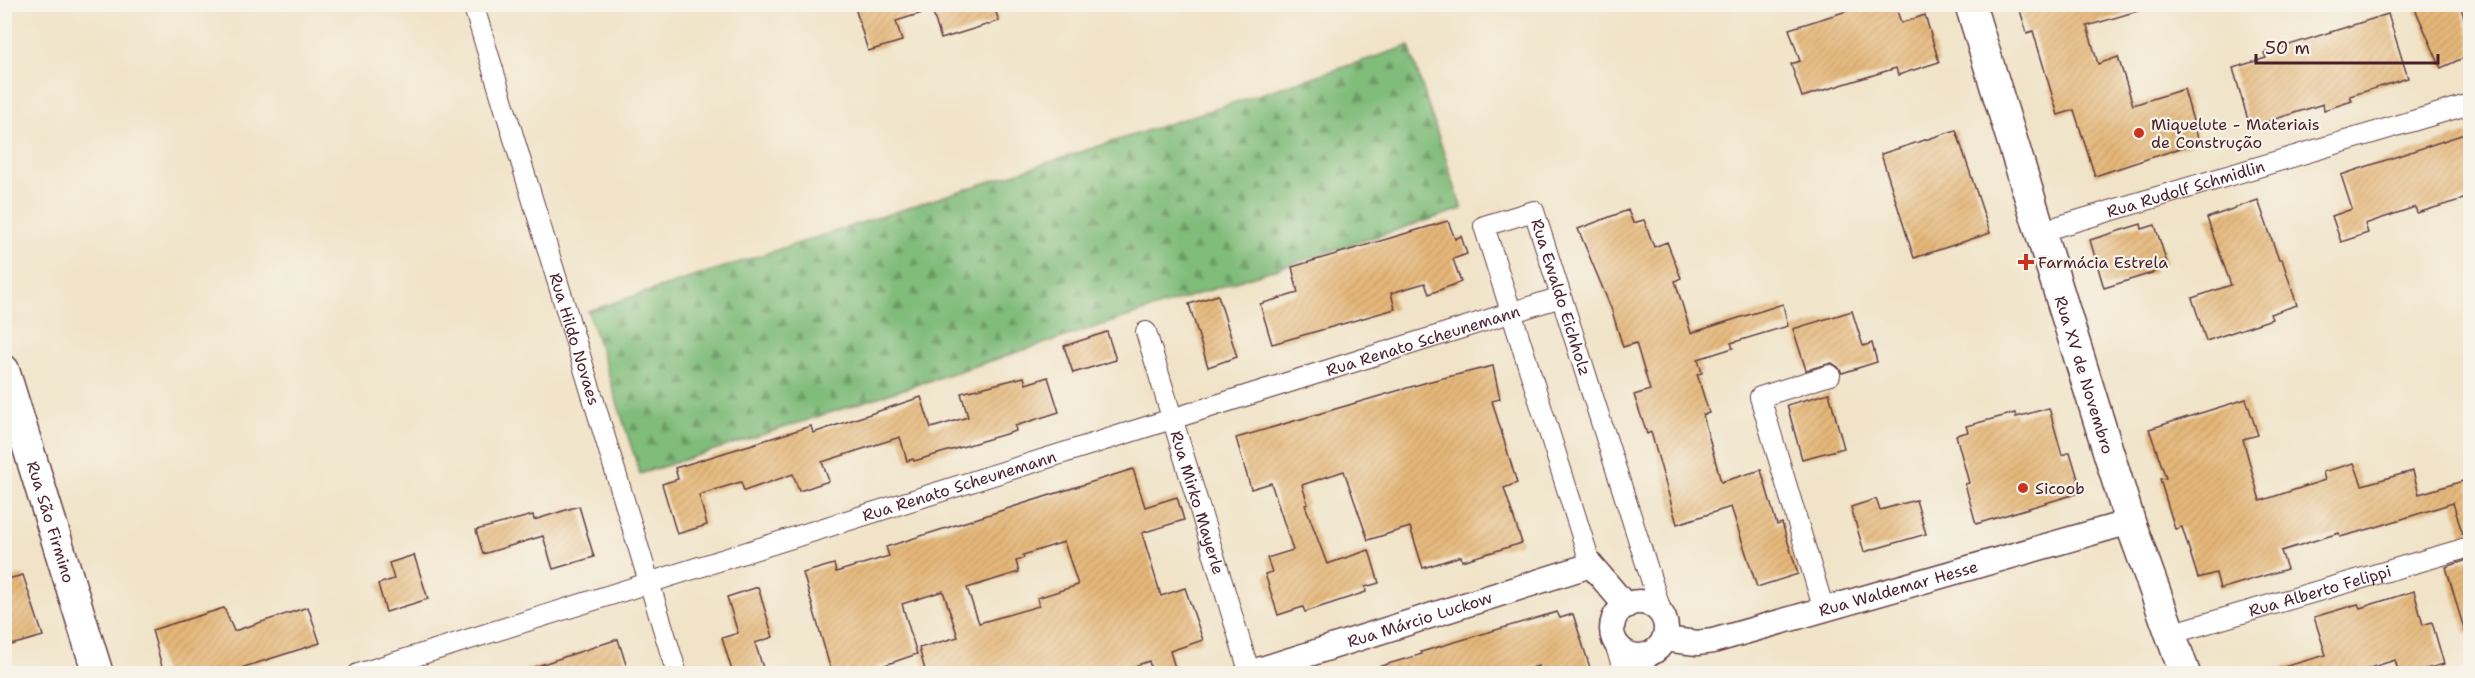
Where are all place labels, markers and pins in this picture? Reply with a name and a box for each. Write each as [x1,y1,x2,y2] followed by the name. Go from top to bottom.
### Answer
[2151,114,2320,153] place label: Miquelute - Materiais de Construção
[2132,126,2146,140] marker: Miquelute - Materiais de Construção
[2038,252,2168,273] place label: Farmácia Estrela
[2019,255,2033,269] marker: Farmácia Estrela
[2035,478,2085,499] place label: Sicoob
[2016,481,2030,495] marker: Sicoob

